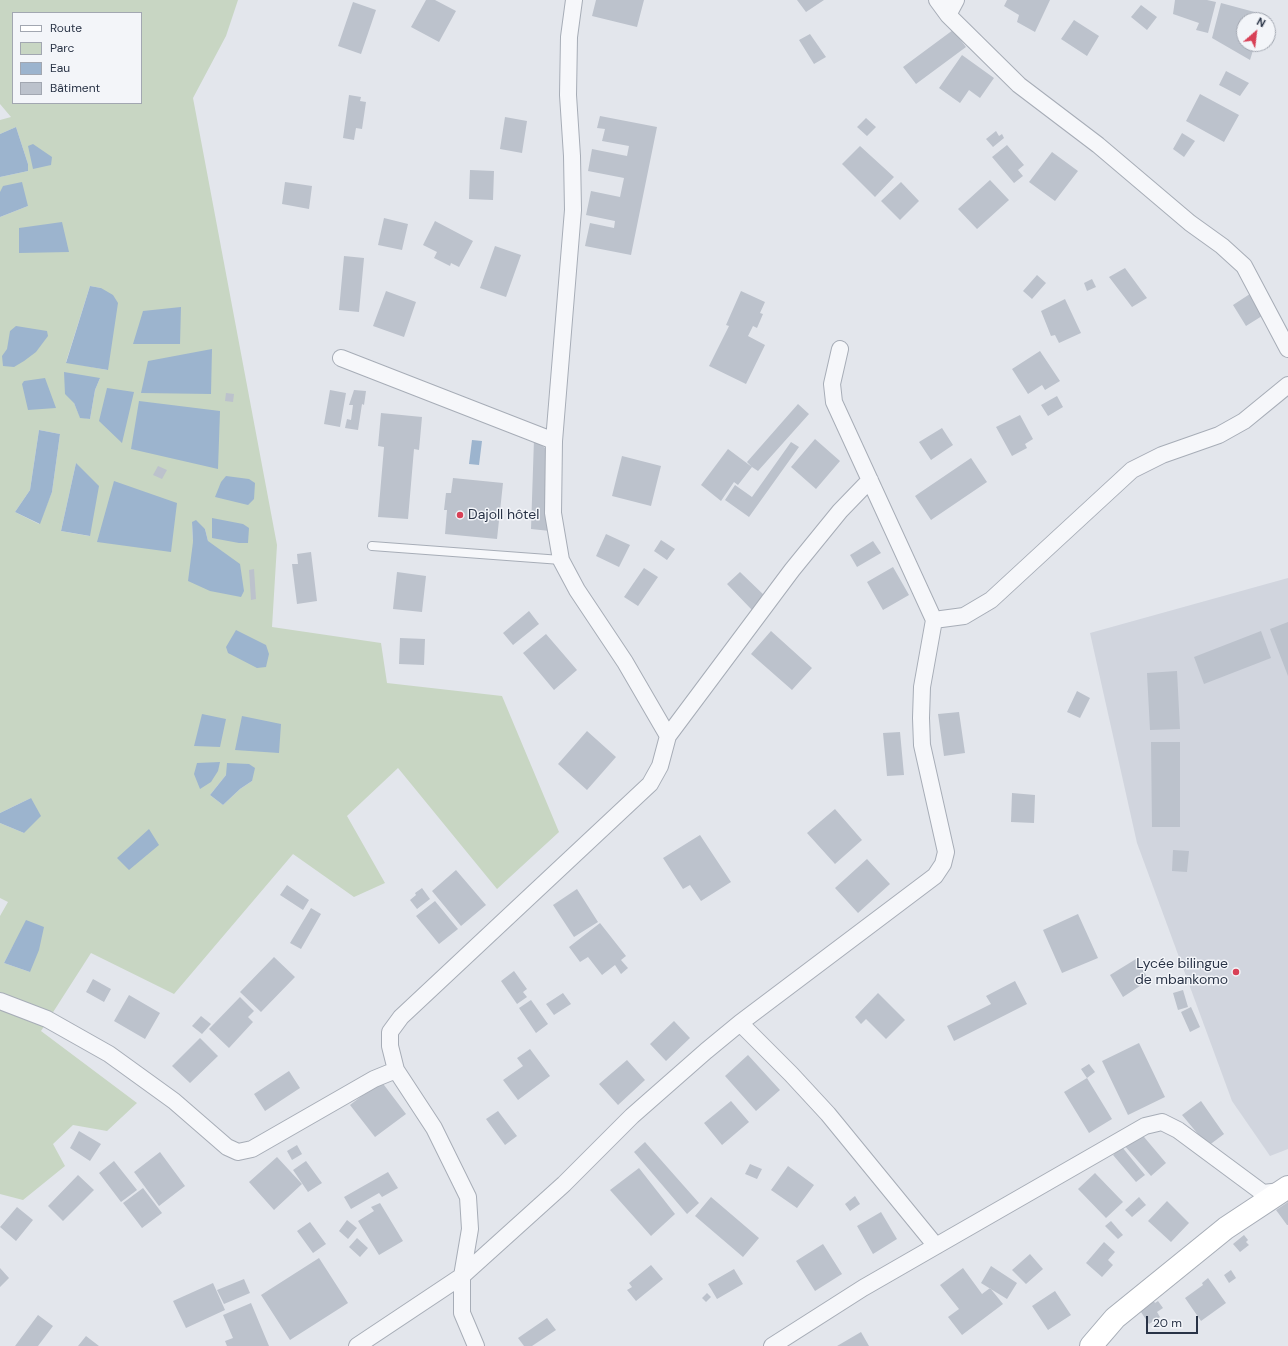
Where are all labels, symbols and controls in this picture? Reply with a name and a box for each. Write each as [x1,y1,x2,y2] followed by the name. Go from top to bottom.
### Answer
[12,12,142,104] legend
[1236,12,1276,52] north arrow
[1254,14,1268,30] text: N
[50,20,82,36] text: Route
[50,40,74,56] text: Parc
[50,60,70,76] text: Eau
[50,80,100,96] text: Bâtiment
[468,507,539,523] place label: Dajoll hôtel
[455,510,465,520] marker: Dajoll hôtel
[1135,956,1228,988] place label: Lycée bilingue de mbankomo
[1231,967,1241,977] marker: Lycée bilingue de mbankomo
[1148,1308,1200,1334] scale bar
[1153,1315,1182,1331] text: 20 m

